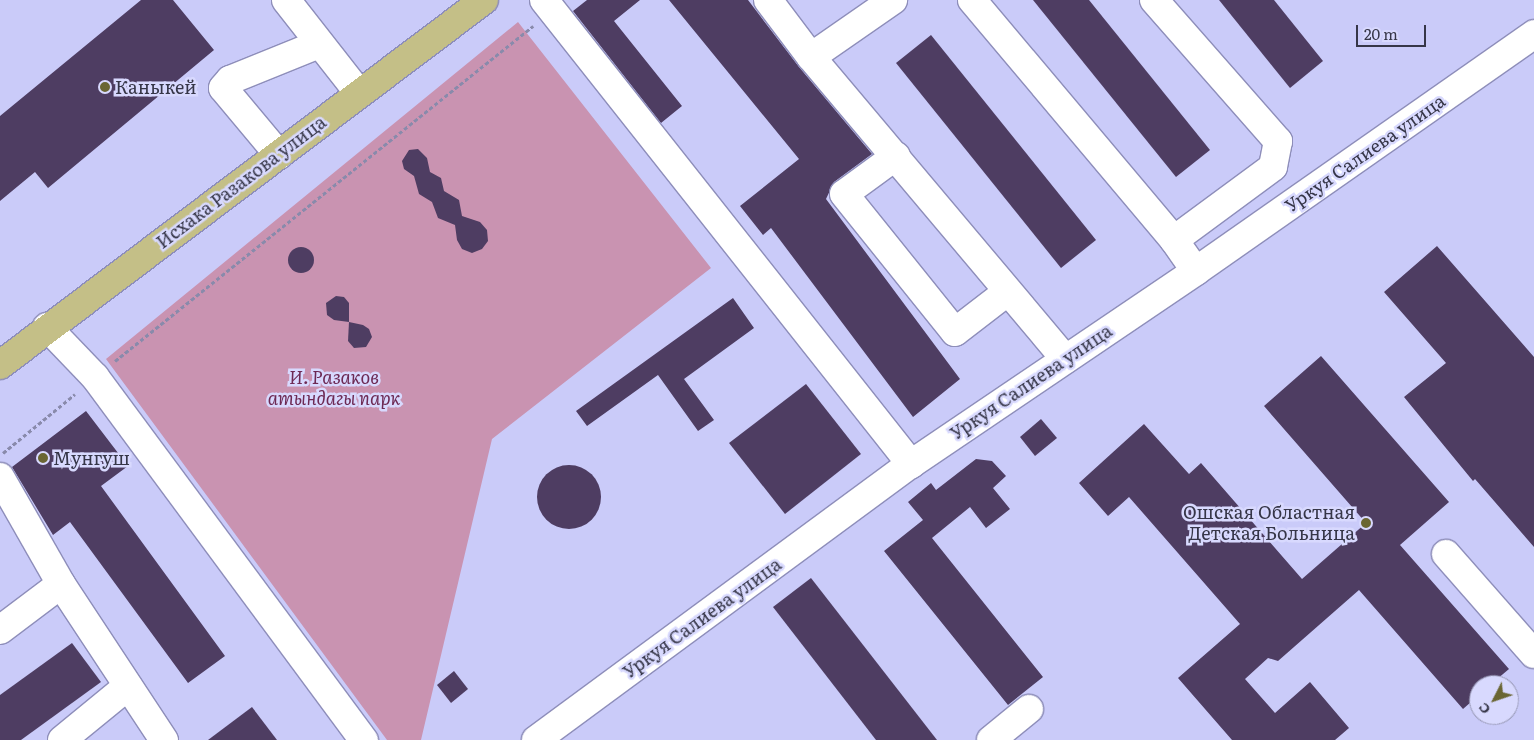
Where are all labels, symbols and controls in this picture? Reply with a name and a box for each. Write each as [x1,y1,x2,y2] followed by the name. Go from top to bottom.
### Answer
[1359,15,1429,47] scale bar
[1364,22,1398,45] text: 20 m
[115,76,197,98] place label: Каныкей
[99,81,111,93] marker: Каныкей
[1281,90,1449,216] street label: Уркуя Салиева улица
[152,111,330,253] street label: Исхака Разакова улица
[946,320,1116,444] street label: Уркуя Салиева улица
[268,367,400,409] park label: И. Разаков атындагы парк
[53,447,130,469] place label: Мунгуш
[37,452,49,464] marker: Мунгуш
[1183,502,1355,544] place label: Ошская Областная Детская Больница
[1359,516,1373,530] marker: Ошская Областная Детская Больница
[619,553,785,683] street label: Уркуя Салиева улица
[1469,675,1519,725] north arrow
[1473,699,1494,720] text: С

